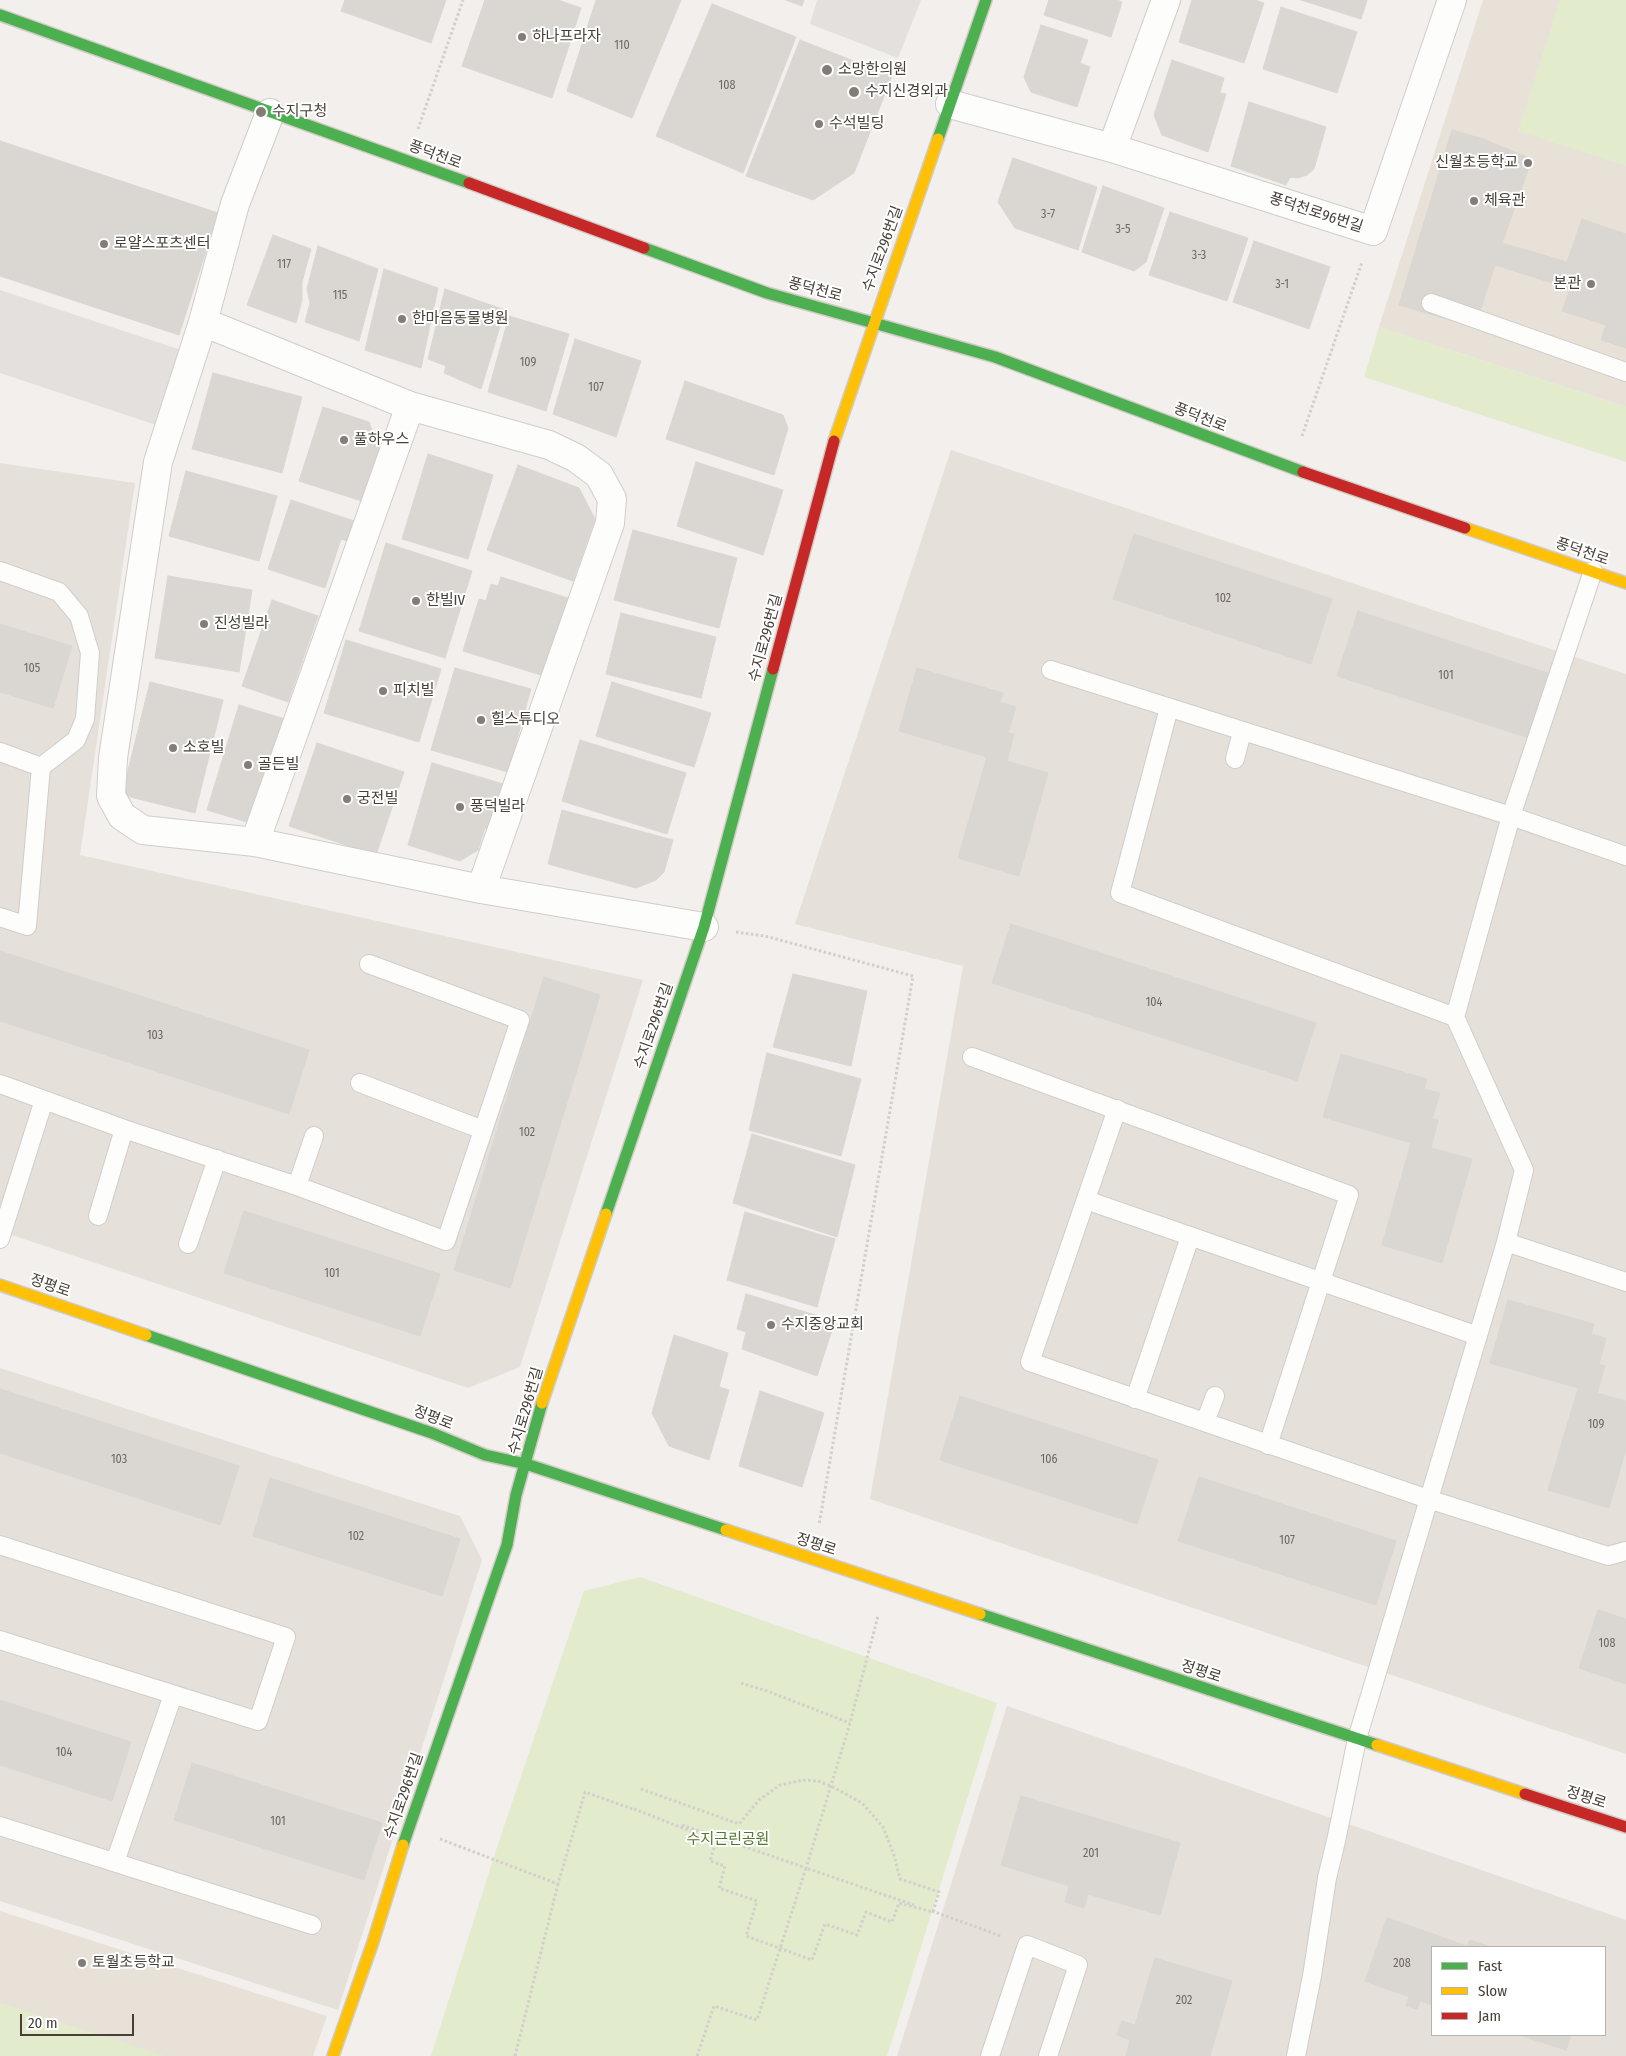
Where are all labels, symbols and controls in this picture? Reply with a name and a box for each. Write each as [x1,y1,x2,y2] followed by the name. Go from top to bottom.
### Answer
[532,28,601,46] place label: 하나프라자
[516,31,528,43] marker: 하나프라자
[614,39,630,53] house number: 110
[838,61,907,79] place label: 소망한의원
[820,63,834,77] marker: 소망한의원
[719,79,735,93] house number: 108
[865,83,948,101] place label: 수지신경외과
[847,85,861,99] marker: 수지신경외과
[272,103,327,121] place label: 수지구청
[254,105,268,119] marker: 수지구청
[829,115,884,133] place label: 수석빌딩
[813,118,825,130] marker: 수석빌딩
[406,137,464,173] street label: 풍덕천로
[1435,154,1518,172] place label: 신월초등학교
[1522,157,1534,169] marker: 신월초등학교
[1267,189,1365,237] street label: 풍덕천로96번길
[1484,192,1525,210] place label: 체육관
[1468,195,1480,207] marker: 체육관
[859,204,907,294] street label: 수지로296번길
[1041,208,1055,222] house number: 3-7
[1115,223,1131,237] house number: 3-5
[114,235,211,253] place label: 로얄스포츠센터
[98,238,110,250] marker: 로얄스포츠센터
[1192,249,1206,263] house number: 3-3
[277,258,291,272] house number: 117
[786,274,844,306] street label: 풍덕천로
[1553,275,1581,293] place label: 본관
[1275,278,1289,292] house number: 3-1
[1585,278,1597,290] marker: 본관
[333,289,347,303] house number: 115
[412,310,509,328] place label: 한마음동물병원
[396,313,408,325] marker: 한마음동물병원
[520,356,536,370] house number: 109
[588,381,604,395] house number: 107
[1171,400,1229,436] street label: 풍덕천로
[354,431,409,449] place label: 풀하우스
[338,434,350,446] marker: 풀하우스
[1553,535,1611,569] street label: 풍덕천로
[426,592,465,610] place label: 한빌IV
[746,592,786,684] street label: 수지로296번길
[1215,592,1231,606] house number: 102
[410,595,422,607] marker: 한빌IV
[214,615,269,633] place label: 진성빌라
[198,618,210,630] marker: 진성빌라
[24,662,40,676] house number: 105
[1438,669,1454,683] house number: 101
[393,682,434,700] place label: 피치빌
[377,685,389,697] marker: 피치빌
[491,711,560,729] place label: 힐스튜디오
[475,714,487,726] marker: 힐스튜디오
[183,739,224,757] place label: 소호빌
[167,742,179,754] marker: 소호빌
[258,756,299,774] place label: 골든빌
[242,759,254,771] marker: 골든빌
[357,790,398,808] place label: 궁전빌
[341,793,353,805] marker: 궁전빌
[470,798,525,816] place label: 풍덕빌라
[454,801,466,813] marker: 풍덕빌라
[631,980,677,1072] street label: 수지로296번길
[1146,996,1162,1010] house number: 104
[147,1029,163,1043] house number: 103
[519,1126,535,1140] house number: 102
[324,1267,340,1281] house number: 101
[27,1271,73,1301] street label: 정평로
[781,1316,864,1334] place label: 수지중앙교회
[765,1319,777,1331] marker: 수지중앙교회
[505,1365,547,1457] street label: 수지로296번길
[410,1402,456,1434] street label: 정평로
[1588,1418,1604,1432] house number: 109
[111,1453,127,1467] house number: 103
[1041,1453,1057,1467] house number: 106
[348,1530,364,1544] house number: 102
[794,1530,838,1560] street label: 정평로
[1279,1534,1295,1548] house number: 107
[1599,1637,1615,1651] house number: 108
[1179,1657,1223,1687] street label: 정평로
[56,1746,72,1760] house number: 104
[381,1750,427,1842] street label: 수지로296번길
[1564,1783,1608,1813] street label: 정평로
[270,1815,286,1829] house number: 101
[687,1831,769,1849] park label: 수지근린공원
[1083,1847,1099,1861] house number: 201
[1431,1946,1606,2036] legend
[92,1954,175,1972] place label: 토월초등학교
[76,1957,88,1969] marker: 토월초등학교
[1393,1957,1411,1971] house number: 208
[1478,1957,1502,1975] text: Fast
[1478,1982,1507,2000] text: Slow
[1176,1994,1192,2008] house number: 202
[22,2004,136,2036] scale bar
[1478,2007,1501,2025] text: Jam
[28,2014,58,2032] text: 20 m

